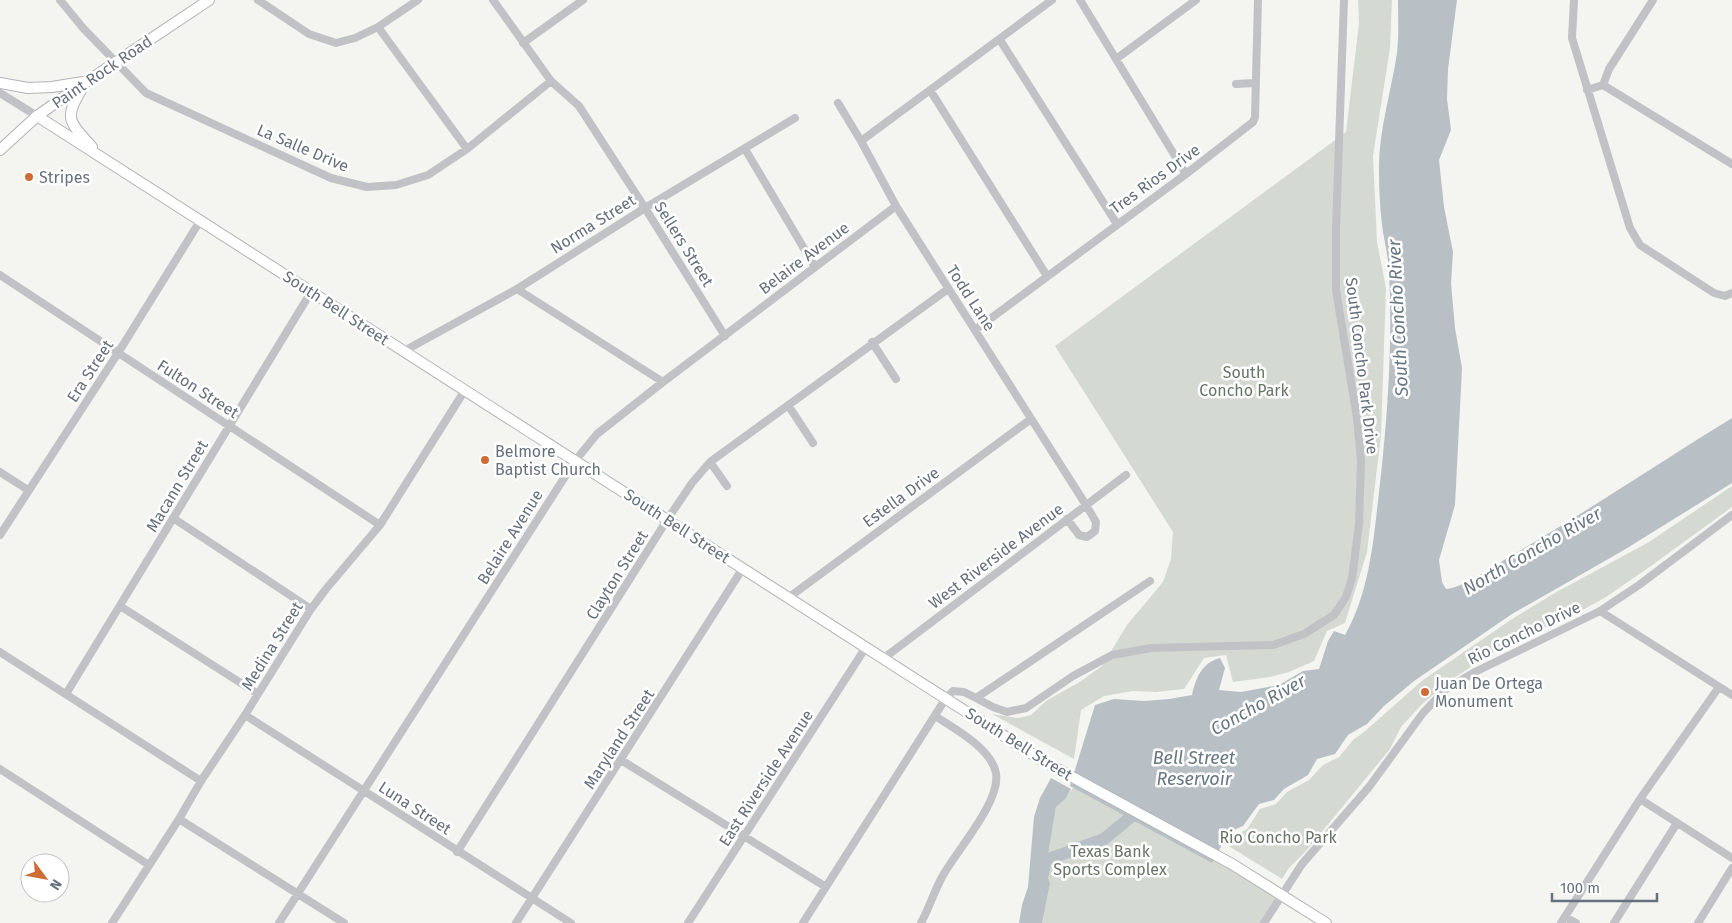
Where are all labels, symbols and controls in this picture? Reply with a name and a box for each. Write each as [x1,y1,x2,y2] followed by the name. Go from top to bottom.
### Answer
[48,31,156,113] street label: Paint Rock Road
[254,120,352,176] street label: La Salle Drive
[1106,140,1204,218] street label: Tres Rios Drive
[39,168,90,187] place label: Stripes
[23,171,35,183] marker: Stripes
[547,190,639,258] street label: Norma Street
[650,198,718,290] street label: Sellers Street
[755,218,853,298] street label: Belaire Avenue
[1383,238,1413,398] water label: South Concho River
[943,261,999,335] street label: Todd Lane
[280,267,393,349] street label: South Bell Street
[1342,277,1382,455] street label: South Concho Park Drive
[63,336,117,406] street label: Era Street
[154,356,242,422] street label: Fulton Street
[1199,363,1290,400] park label: South Concho Park
[142,436,212,535] street label: Macann Street
[495,442,601,479] place label: Belmore Baptist Church
[479,454,491,466] marker: Belmore Baptist Church
[859,463,943,531] street label: Estella Drive
[621,485,734,567] street label: South Bell Street
[473,486,547,588] street label: Belaire Avenue
[925,499,1067,613] street label: West Riverside Avenue
[1459,502,1606,600] water label: North Concho River
[582,527,652,623] street label: Clayton Street
[1464,597,1584,669] street label: Rio Concho Drive
[237,598,307,694] street label: Medina Street
[1207,669,1310,740] water label: Concho River
[1435,674,1543,711] place label: Juan De Ortega Monument
[580,685,658,792] street label: Maryland Street
[1419,686,1431,698] marker: Juan De Ortega Monument
[962,704,1076,785] street label: South Bell Street
[715,706,817,850] street label: East Riverside Avenue
[1153,747,1236,790] water label: Bell Street Reservoir
[375,777,455,839] street label: Luna Street
[1219,828,1337,847] park label: Rio Concho Park
[1053,842,1167,879] park label: Texas Bank Sports Complex
[20,853,70,903] north arrow
[1552,870,1657,902] scale bar
[46,876,65,893] text: N
[1560,879,1600,897] text: 100 m

